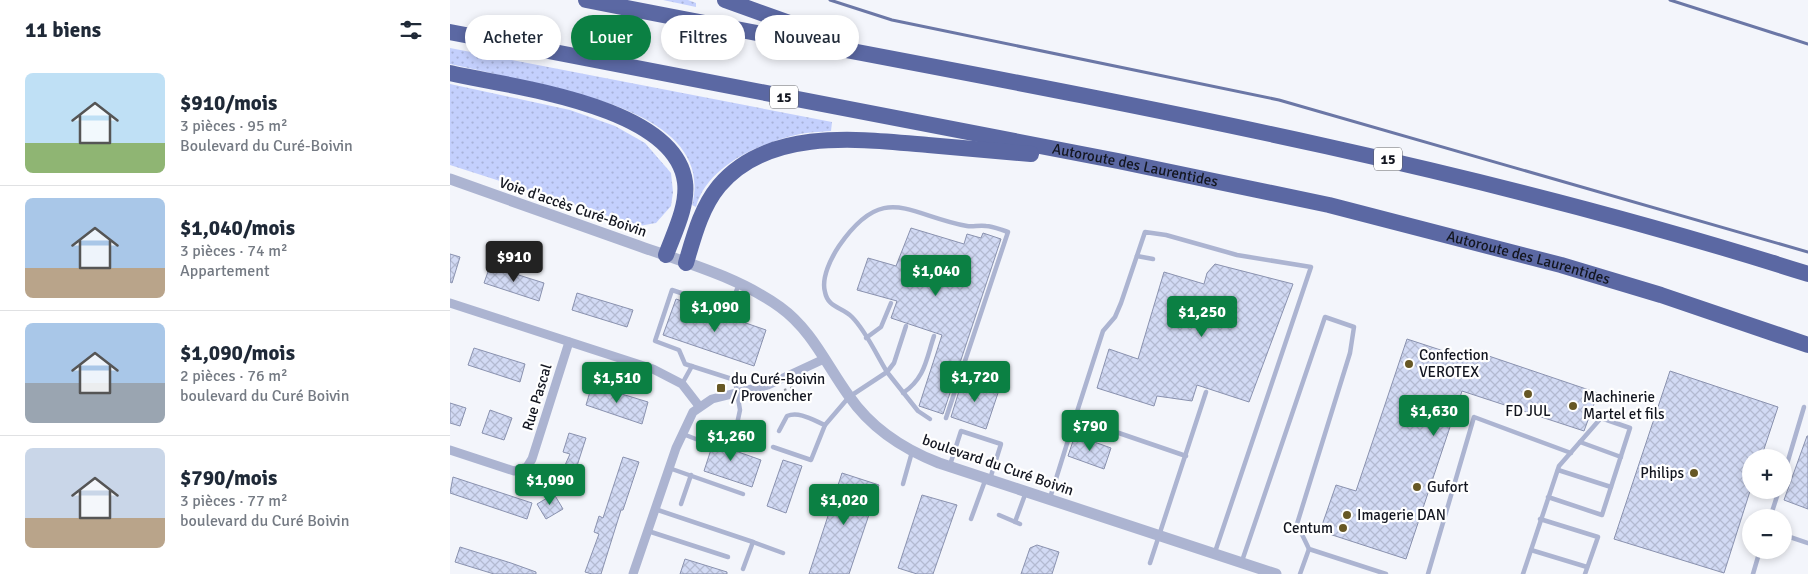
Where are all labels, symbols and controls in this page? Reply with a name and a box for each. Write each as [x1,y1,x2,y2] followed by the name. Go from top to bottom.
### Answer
[465,15,561,60] chip: Acheter
[571,15,651,60] chip: Louer
[661,15,745,60] chip: Filtres
[755,15,859,60] chip: Nouveau
[397,16,425,44] icon: filters
[25,17,101,43] text: 11 biens
[770,85,798,108] road number: 15
[180,90,277,116] text: $910/mois
[65,93,125,153] icon: home
[180,116,288,136] text: 3 pièces · 95 m²
[180,136,353,156] text: Boulevard du Curé-Boivin
[1051,140,1220,191] street label: Autoroute des Laurentides
[1374,148,1402,170] road number: 15
[497,173,649,241] street label: Voie d'accès Curé-Boivin
[180,215,295,241] text: $1,040/mois
[65,218,125,278] icon: home
[1445,227,1613,288] street label: Autoroute des Laurentides
[484,240,544,283] pin: $910
[180,241,288,261] text: 3 pièces · 74 m²
[497,247,531,267] text: $910
[895,254,977,297] pin: $1,040
[180,261,270,281] text: Appartement
[912,261,960,281] text: $1,040
[674,290,756,333] pin: $1,090
[1161,296,1243,338] pin: $1,250
[691,297,739,317] text: $1,090
[1178,302,1226,322] text: $1,250
[180,340,295,366] text: $1,090/mois
[65,343,125,403] icon: home
[1419,346,1489,381] place label: Confection VEROTEX
[1403,358,1415,370] marker: Confection VEROTEX
[934,360,1016,403] pin: $1,720
[518,361,556,433] street label: Rue Pascal
[576,362,658,404] pin: $1,510
[180,366,288,386] text: 2 pièces · 76 m²
[951,367,999,387] text: $1,720
[593,368,641,388] text: $1,510
[731,370,825,405] place label: du Curé-Boivin / Provencher
[715,382,727,394] marker: du Curé-Boivin / Provencher
[180,386,350,406] text: boulevard du Curé Boivin
[1522,388,1534,400] marker: FD JUL
[1583,388,1665,423] place label: Machinerie Martel et fils
[1393,394,1475,437] pin: $1,630
[1567,400,1579,412] marker: Machinerie Martel et fils
[1410,401,1458,421] text: $1,630
[1505,402,1551,420] place label: FD JUL
[1060,410,1120,452] pin: $790
[1073,416,1107,436] text: $790
[690,420,772,462] pin: $1,260
[707,426,755,446] text: $1,260
[920,431,1076,499] street label: boulevard du Curé Boivin
[1742,449,1792,559] map controls
[1742,449,1792,499] button: +
[509,464,591,506] pin: $1,090
[1640,464,1684,482] place label: Philips
[180,465,277,491] text: $790/mois
[1688,467,1700,479] marker: Philips
[65,468,125,528] icon: home
[526,470,574,490] text: $1,090
[1427,478,1469,496] place label: Gufort
[1411,481,1423,493] marker: Gufort
[803,484,885,526] pin: $1,020
[820,490,868,510] text: $1,020
[180,491,288,511] text: 3 pièces · 77 m²
[1357,506,1446,524] place label: Imagerie DAN
[1341,509,1353,521] marker: Imagerie DAN
[1742,509,1792,559] button: −
[180,511,350,531] text: boulevard du Curé Boivin
[1283,519,1333,537] place label: Centum
[1337,522,1349,534] marker: Centum

